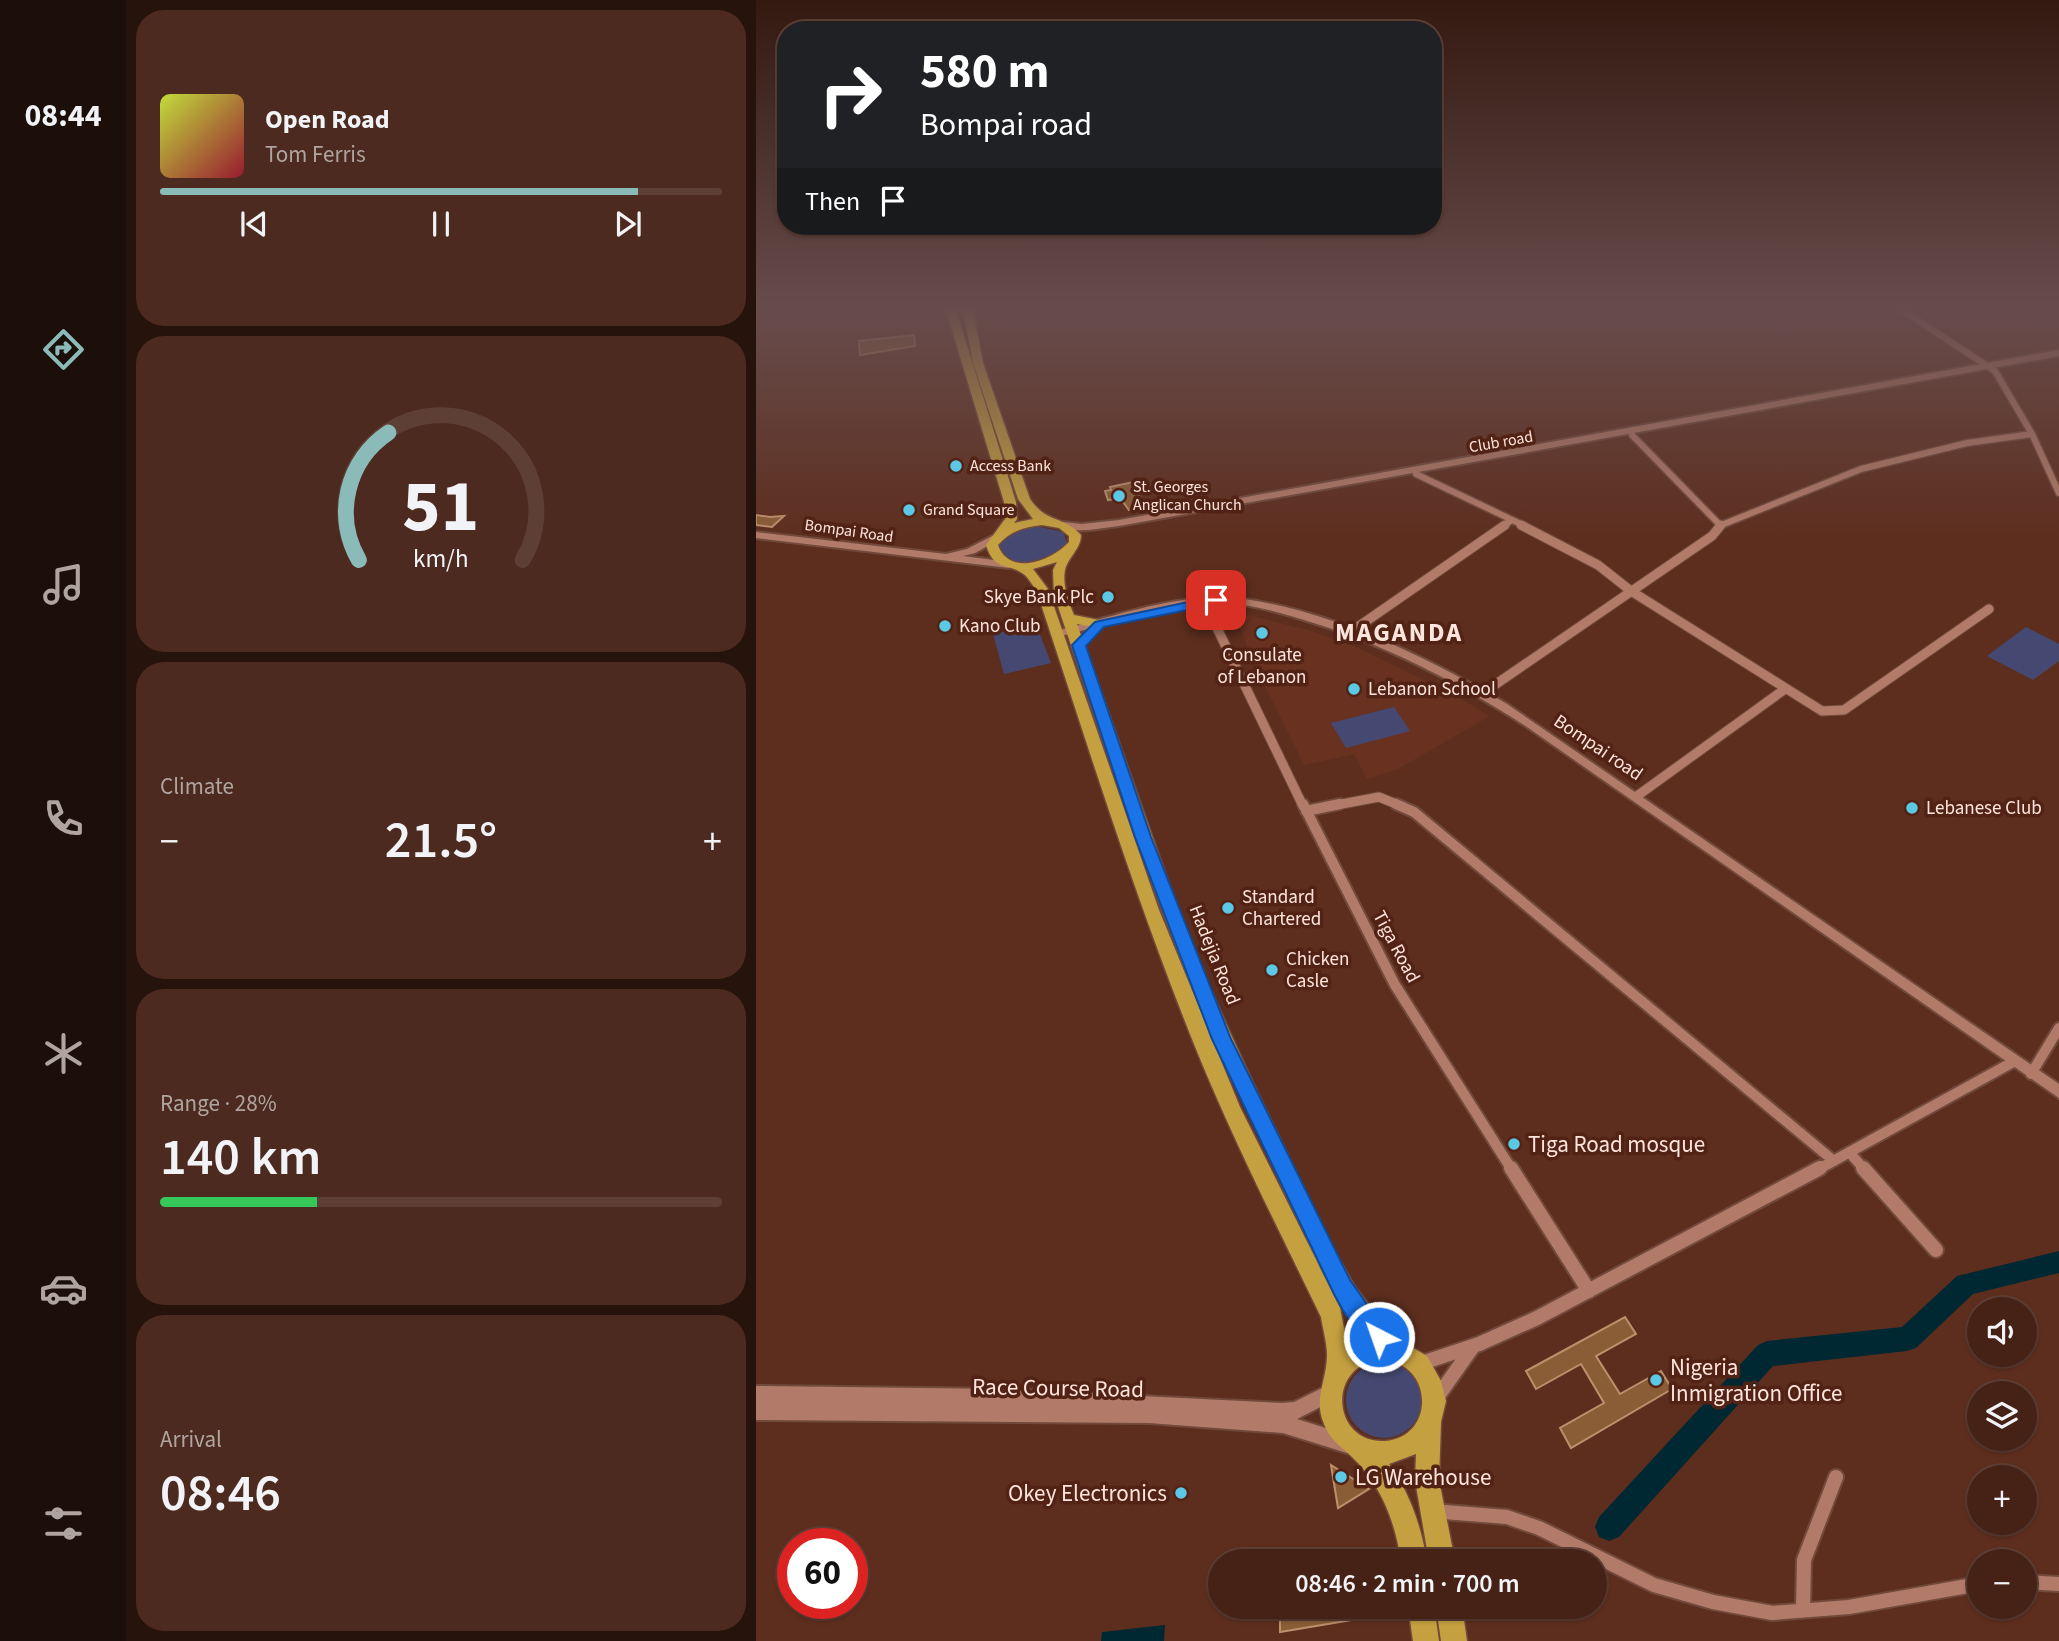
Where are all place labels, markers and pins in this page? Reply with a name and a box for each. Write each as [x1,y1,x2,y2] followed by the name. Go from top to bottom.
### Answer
[970,455,1051,477] place label: Access Bank
[948,458,964,474] marker: Access Bank
[1133,476,1242,516] place label: St. Georges Anglican Church
[1111,488,1127,504] marker: St. Georges Anglican Church
[923,499,1015,521] place label: Grand Square
[901,502,917,518] marker: Grand Square
[1186,570,1246,630] pin
[984,584,1094,611] place label: Skye Bank Plc
[1100,589,1116,605] marker: Skye Bank Plc
[959,613,1041,640] place label: Kano Club
[937,618,953,634] marker: Kano Club
[1254,625,1270,641] marker: Consulate of Lebanon
[1218,642,1306,691] place label: Consulate of Lebanon
[1368,676,1496,703] place label: Lebanon School
[1346,681,1362,697] marker: Lebanon School
[1926,795,2042,822] place label: Lebanese Club
[1904,800,1920,816] marker: Lebanese Club
[1242,884,1321,933] place label: Standard Chartered
[1220,900,1236,916] marker: Standard Chartered
[1286,946,1349,995] place label: Chicken Casle
[1264,962,1280,978] marker: Chicken Casle
[1528,1128,1705,1161] place label: Tiga Road mosque
[1506,1136,1522,1152] marker: Tiga Road mosque
[1670,1351,1842,1410] place label: Nigeria Inmigration Office
[1648,1372,1664,1388] marker: Nigeria Inmigration Office
[1355,1461,1491,1494] place label: LG Warehouse
[1333,1469,1349,1485] marker: LG Warehouse
[1008,1477,1167,1510] place label: Okey Electronics
[1173,1485,1189,1501] marker: Okey Electronics

